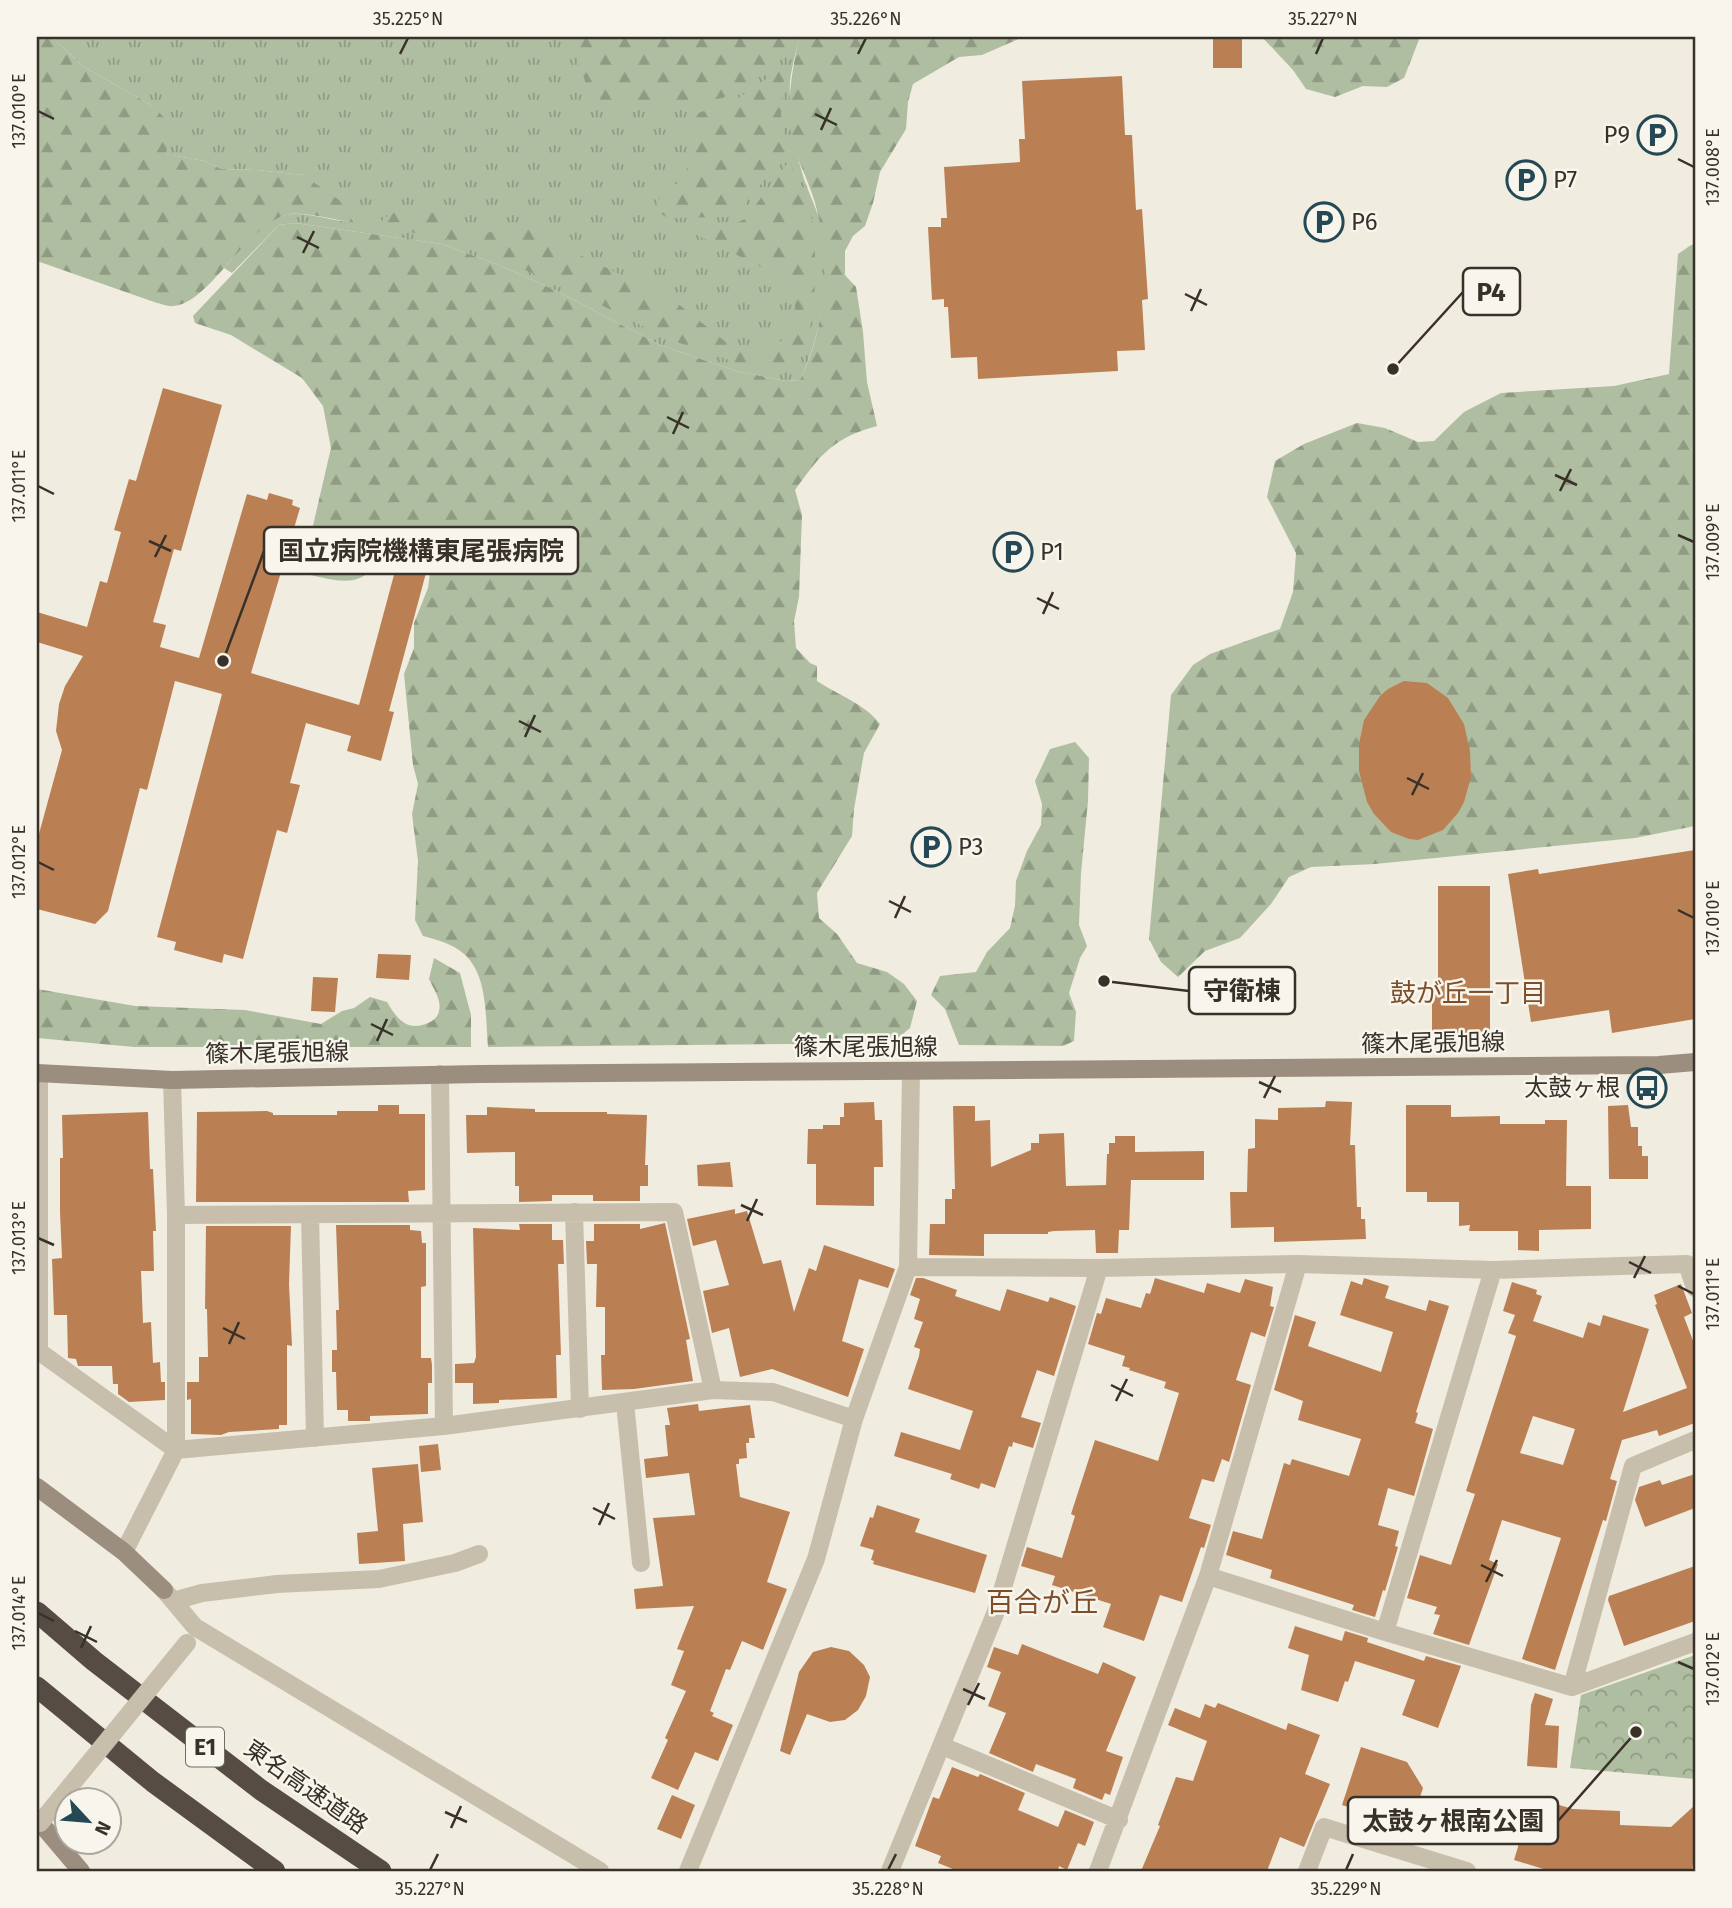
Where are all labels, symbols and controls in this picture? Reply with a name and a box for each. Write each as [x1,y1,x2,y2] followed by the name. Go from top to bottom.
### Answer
[373,8,443,30] text: 35.225°N
[830,8,902,30] text: 35.226°N
[1288,8,1358,30] text: 35.227°N
[8,73,30,149] text: 137.010°E
[1636,114,1678,156] parking icon: P9
[1604,121,1630,149] place label: P9
[1702,128,1724,206] text: 137.008°E
[1505,159,1547,201] parking icon: P7
[1553,166,1577,194] place label: P7
[1303,201,1345,243] parking icon: P6
[1351,208,1378,236] place label: P6
[1463,268,1520,315] callout: P4
[1476,277,1506,308] text: P4
[8,450,30,522] text: 137.011°E
[1702,503,1724,581] text: 137.009°E
[264,527,578,574] callout: 国立病院機構東尾張病院
[992,531,1034,573] parking icon: P1
[278,536,564,567] text: 国立病院機構東尾張病院
[1040,538,1064,566] place label: P1
[8,825,30,899] text: 137.012°E
[910,826,952,868] parking icon: P3
[958,833,983,861] place label: P3
[1702,880,1724,956] text: 137.010°E
[1189,967,1295,1014] callout: 守衛棟
[1203,976,1281,1007] text: 守衛棟
[1390,978,1546,1009] district label: 鼓が丘一丁目
[1361,1028,1505,1058] street label: 篠木尾張旭線
[794,1033,938,1061] street label: 篠木尾張旭線
[205,1038,349,1068] street label: 篠木尾張旭線
[1626,1067,1668,1109] bus stop icon: 太鼓ヶ根
[1524,1074,1620,1102] place label: 太鼓ヶ根
[8,1201,30,1275] text: 137.013°E
[1702,1258,1724,1330] text: 137.011°E
[8,1576,30,1650] text: 137.014°E
[986,1586,1098,1619] district label: 百合が丘
[1702,1632,1724,1706] text: 137.012°E
[186,1728,224,1766] road number: E1
[239,1734,373,1840] street label: 東名高速道路
[52,1786,122,1856] north arrow
[1348,1797,1558,1844] callout: 太鼓ヶ根南公園
[1362,1806,1544,1837] text: 太鼓ヶ根南公園
[90,1818,116,1839] text: N
[395,1878,465,1900] text: 35.227°N
[852,1878,924,1900] text: 35.228°N
[1310,1878,1382,1900] text: 35.229°N

